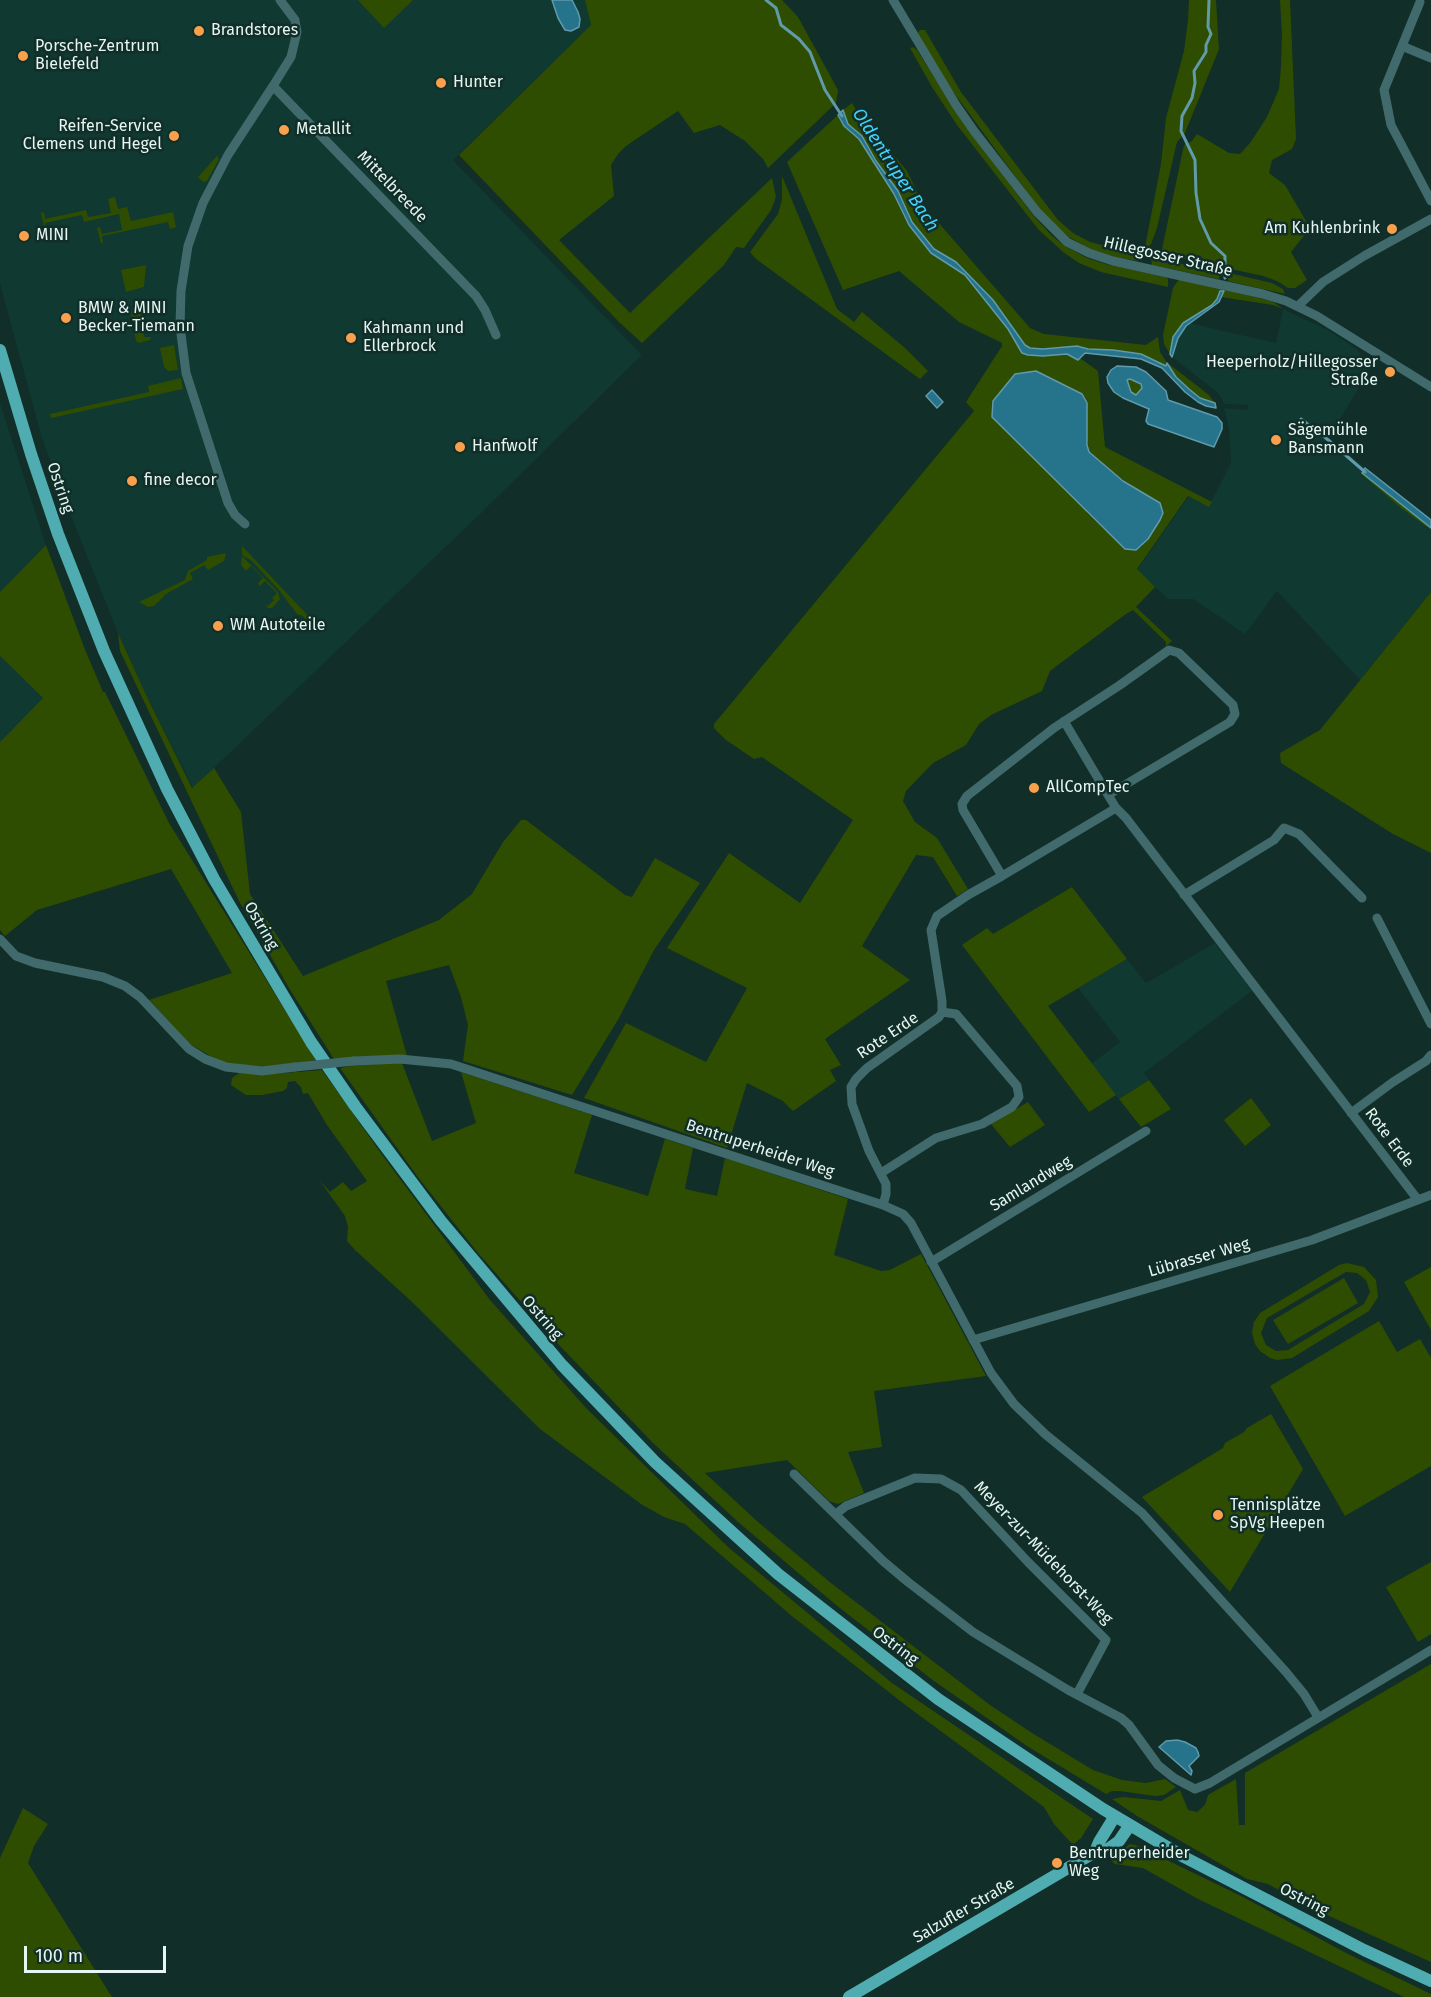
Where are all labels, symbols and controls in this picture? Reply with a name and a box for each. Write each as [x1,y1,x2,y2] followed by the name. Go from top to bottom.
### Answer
[211,21,298,41] place label: Brandstores
[192,24,206,38] marker: Brandstores
[35,37,159,75] place label: Porsche-Zentrum Bielefeld
[16,49,30,63] marker: Porsche-Zentrum Bielefeld
[453,73,503,93] place label: Hunter
[434,76,448,90] marker: Hunter
[847,104,943,236] water label: Oldentruper Bach
[23,117,162,155] place label: Reifen-Service Clemens und Hegel
[296,120,351,140] place label: Metallit
[277,123,291,137] marker: Metallit
[167,129,181,143] marker: Reifen-Service Clemens und Hegel
[353,147,431,227] street label: Mittelbreede
[1264,219,1380,239] place label: Am Kuhlenbrink
[1385,222,1399,236] marker: Am Kuhlenbrink
[36,226,69,246] place label: MINI
[17,229,31,243] marker: MINI
[1102,233,1234,281] street label: Hillegosser Straße
[78,299,195,337] place label: BMW & MINI Becker-Tiemann
[59,311,73,325] marker: BMW & MINI Becker-Tiemann
[363,319,464,357] place label: Kahmann und Ellerbrock
[344,331,358,345] marker: Kahmann und Ellerbrock
[1206,353,1378,391] place label: Heeperholz/Hillegosser Straße
[1383,365,1397,379] marker: Heeperholz/Hillegosser Straße
[1288,421,1368,459] place label: Sägemühle Bansmann
[1269,433,1283,447] marker: Sägemühle Bansmann
[472,437,537,457] place label: Hanfwolf
[453,440,467,454] marker: Hanfwolf
[42,460,78,516] street label: Ostring
[144,471,217,491] place label: fine decor
[125,474,139,488] marker: fine decor
[230,616,325,636] place label: WM Autoteile
[211,619,225,633] marker: WM Autoteile
[1046,778,1130,798] place label: AllCompTec
[1027,781,1041,795] marker: AllCompTec
[240,898,282,954] street label: Ostring
[854,1009,922,1063] street label: Rote Erde
[1360,1104,1418,1172] street label: Rote Erde
[683,1116,837,1182] street label: Bentruperheider Weg
[987,1152,1075,1216] street label: Samlandweg
[1146,1234,1252,1282] street label: Lübrasser Weg
[517,1292,567,1344] street label: Ostring
[970,1478,1116,1628] street label: Meyer-zur-Müdehorst-Weg
[1230,1496,1325,1534] place label: Tennisplätze SpVg Heepen
[1211,1508,1225,1522] marker: Tennisplätze SpVg Heepen
[868,1622,922,1670] street label: Ostring
[1069,1844,1190,1882] place label: Bentruperheider Weg
[1050,1856,1064,1870] marker: Bentruperheider Weg
[910,1874,1018,1948] street label: Salzufler Straße
[1276,1879,1332,1921] street label: Ostring
[27,1934,170,1972] scale bar
[35,1945,83,1967] text: 100 m

